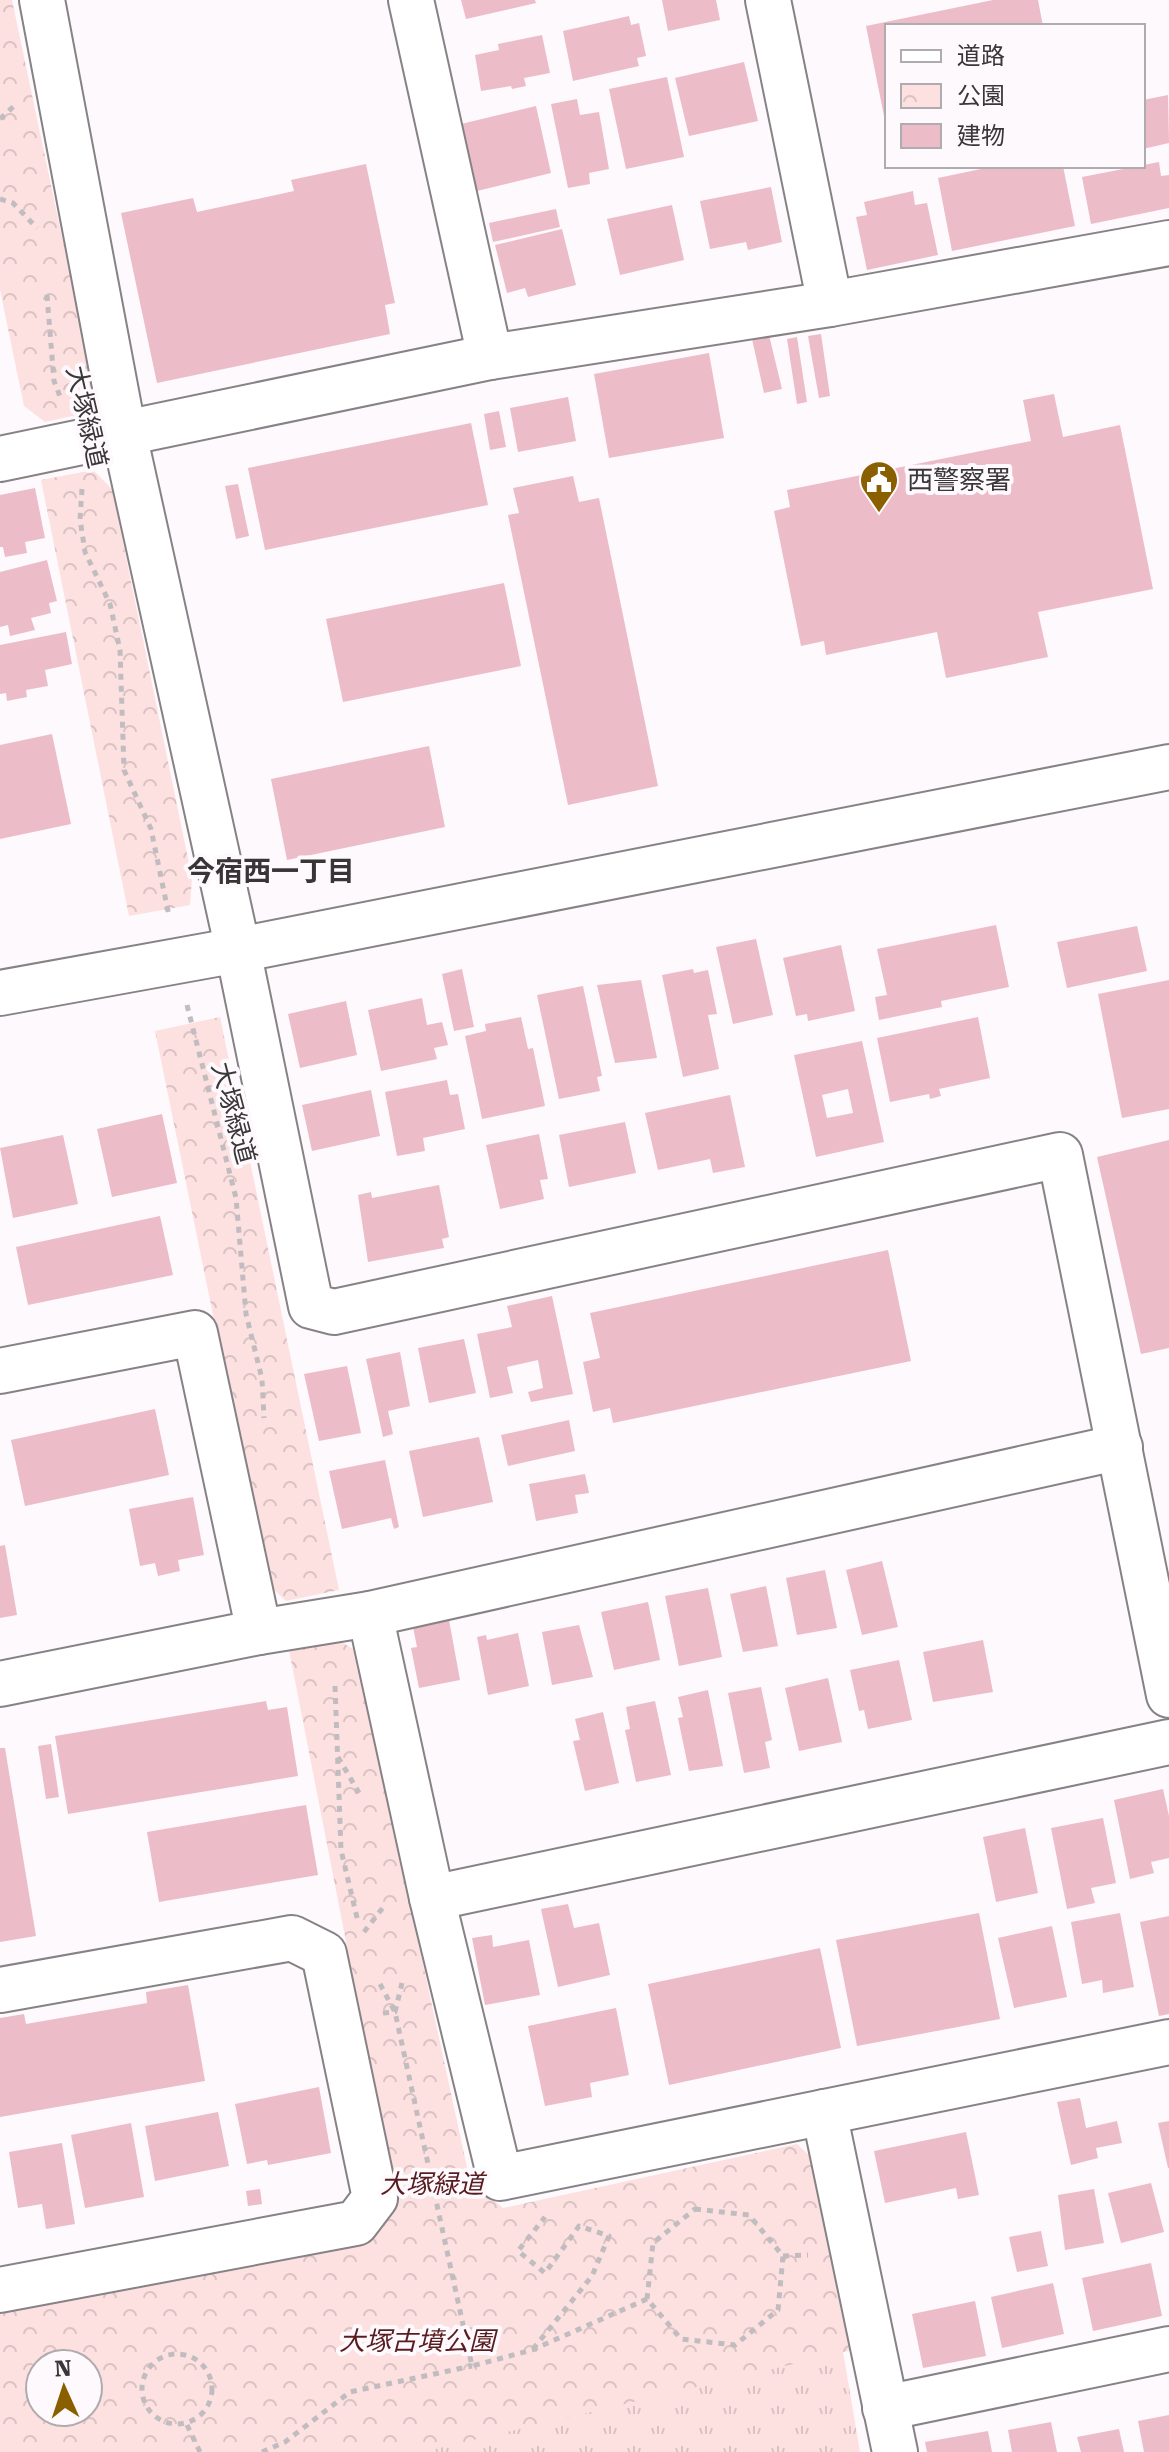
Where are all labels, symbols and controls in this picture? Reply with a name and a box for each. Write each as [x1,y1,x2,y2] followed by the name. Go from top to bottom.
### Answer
[885,24,1145,168] legend
[957,42,1005,70] text: 道路
[957,82,1005,110] text: 公園
[957,122,1005,150] text: 建物
[61,363,113,471] street label: 大塚緑道
[858,459,900,514] public building icon: 西警察署
[907,465,1011,495] place label: 西警察署
[187,855,355,888] district label: 今宿西一丁目
[206,1059,262,1167] street label: 大塚緑道
[380,2169,488,2199] park label: 大塚緑道
[339,2326,499,2356] park label: 大塚古墳公園
[24,2348,104,2428] north arrow
[54,2356,72,2381] text: N

